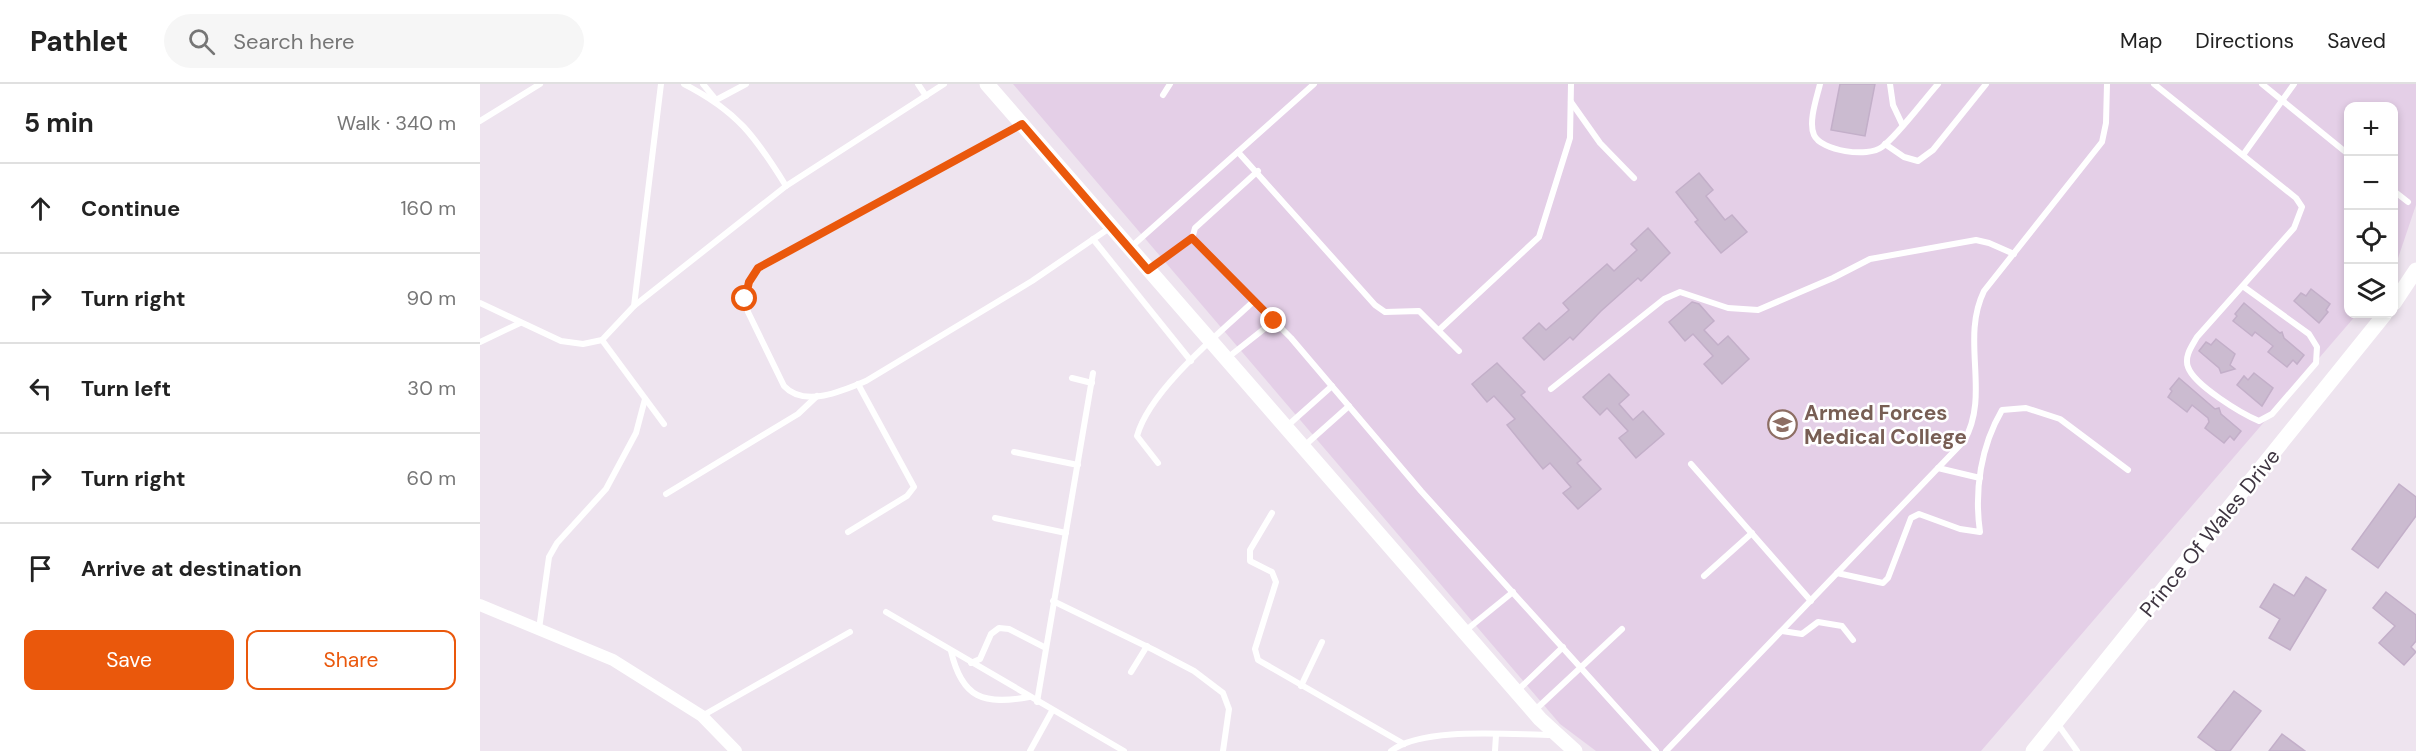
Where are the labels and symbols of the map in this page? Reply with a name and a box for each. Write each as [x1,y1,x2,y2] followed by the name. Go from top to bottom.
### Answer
[731,285,757,311] route start
[1260,307,1286,333] route end
[1804,399,1967,451] place label: Armed Forces Medical College
[1767,409,1799,441] school or university icon: Armed Forces Medical College
[2133,443,2287,623] street label: Prince Of Wales Drive

